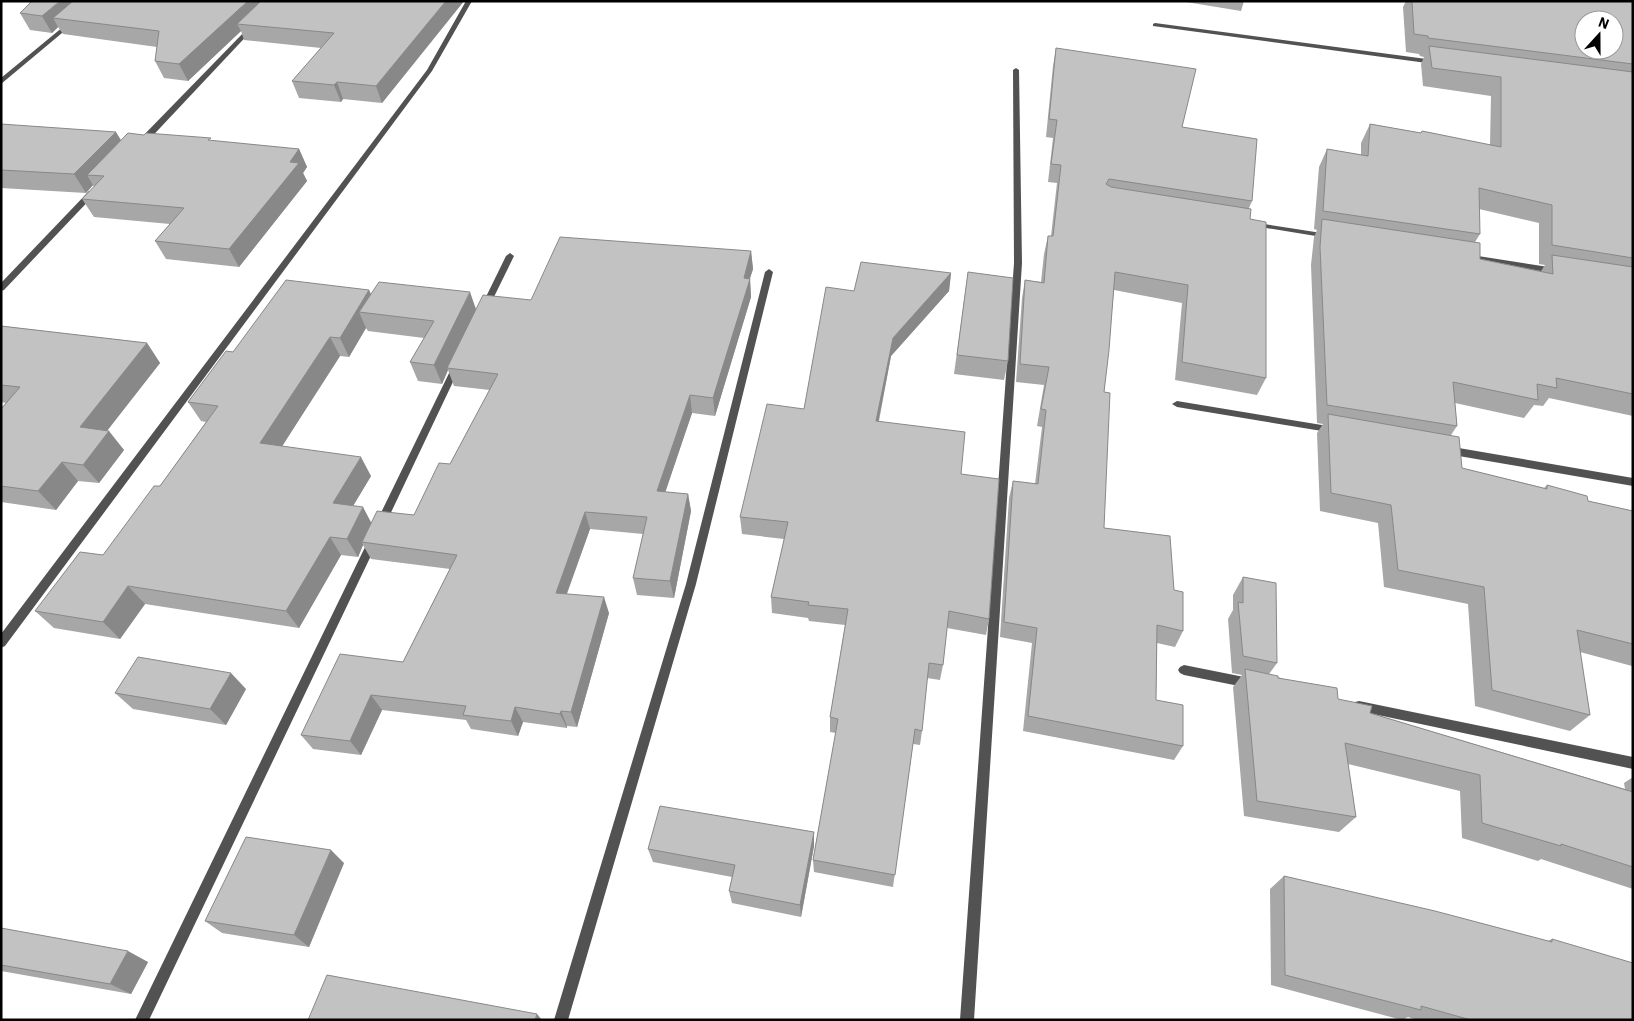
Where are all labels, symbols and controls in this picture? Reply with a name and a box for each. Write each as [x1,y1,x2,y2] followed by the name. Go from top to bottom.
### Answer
[1574,10,1624,60] north arrow
[1596,13,1612,33] text: N

